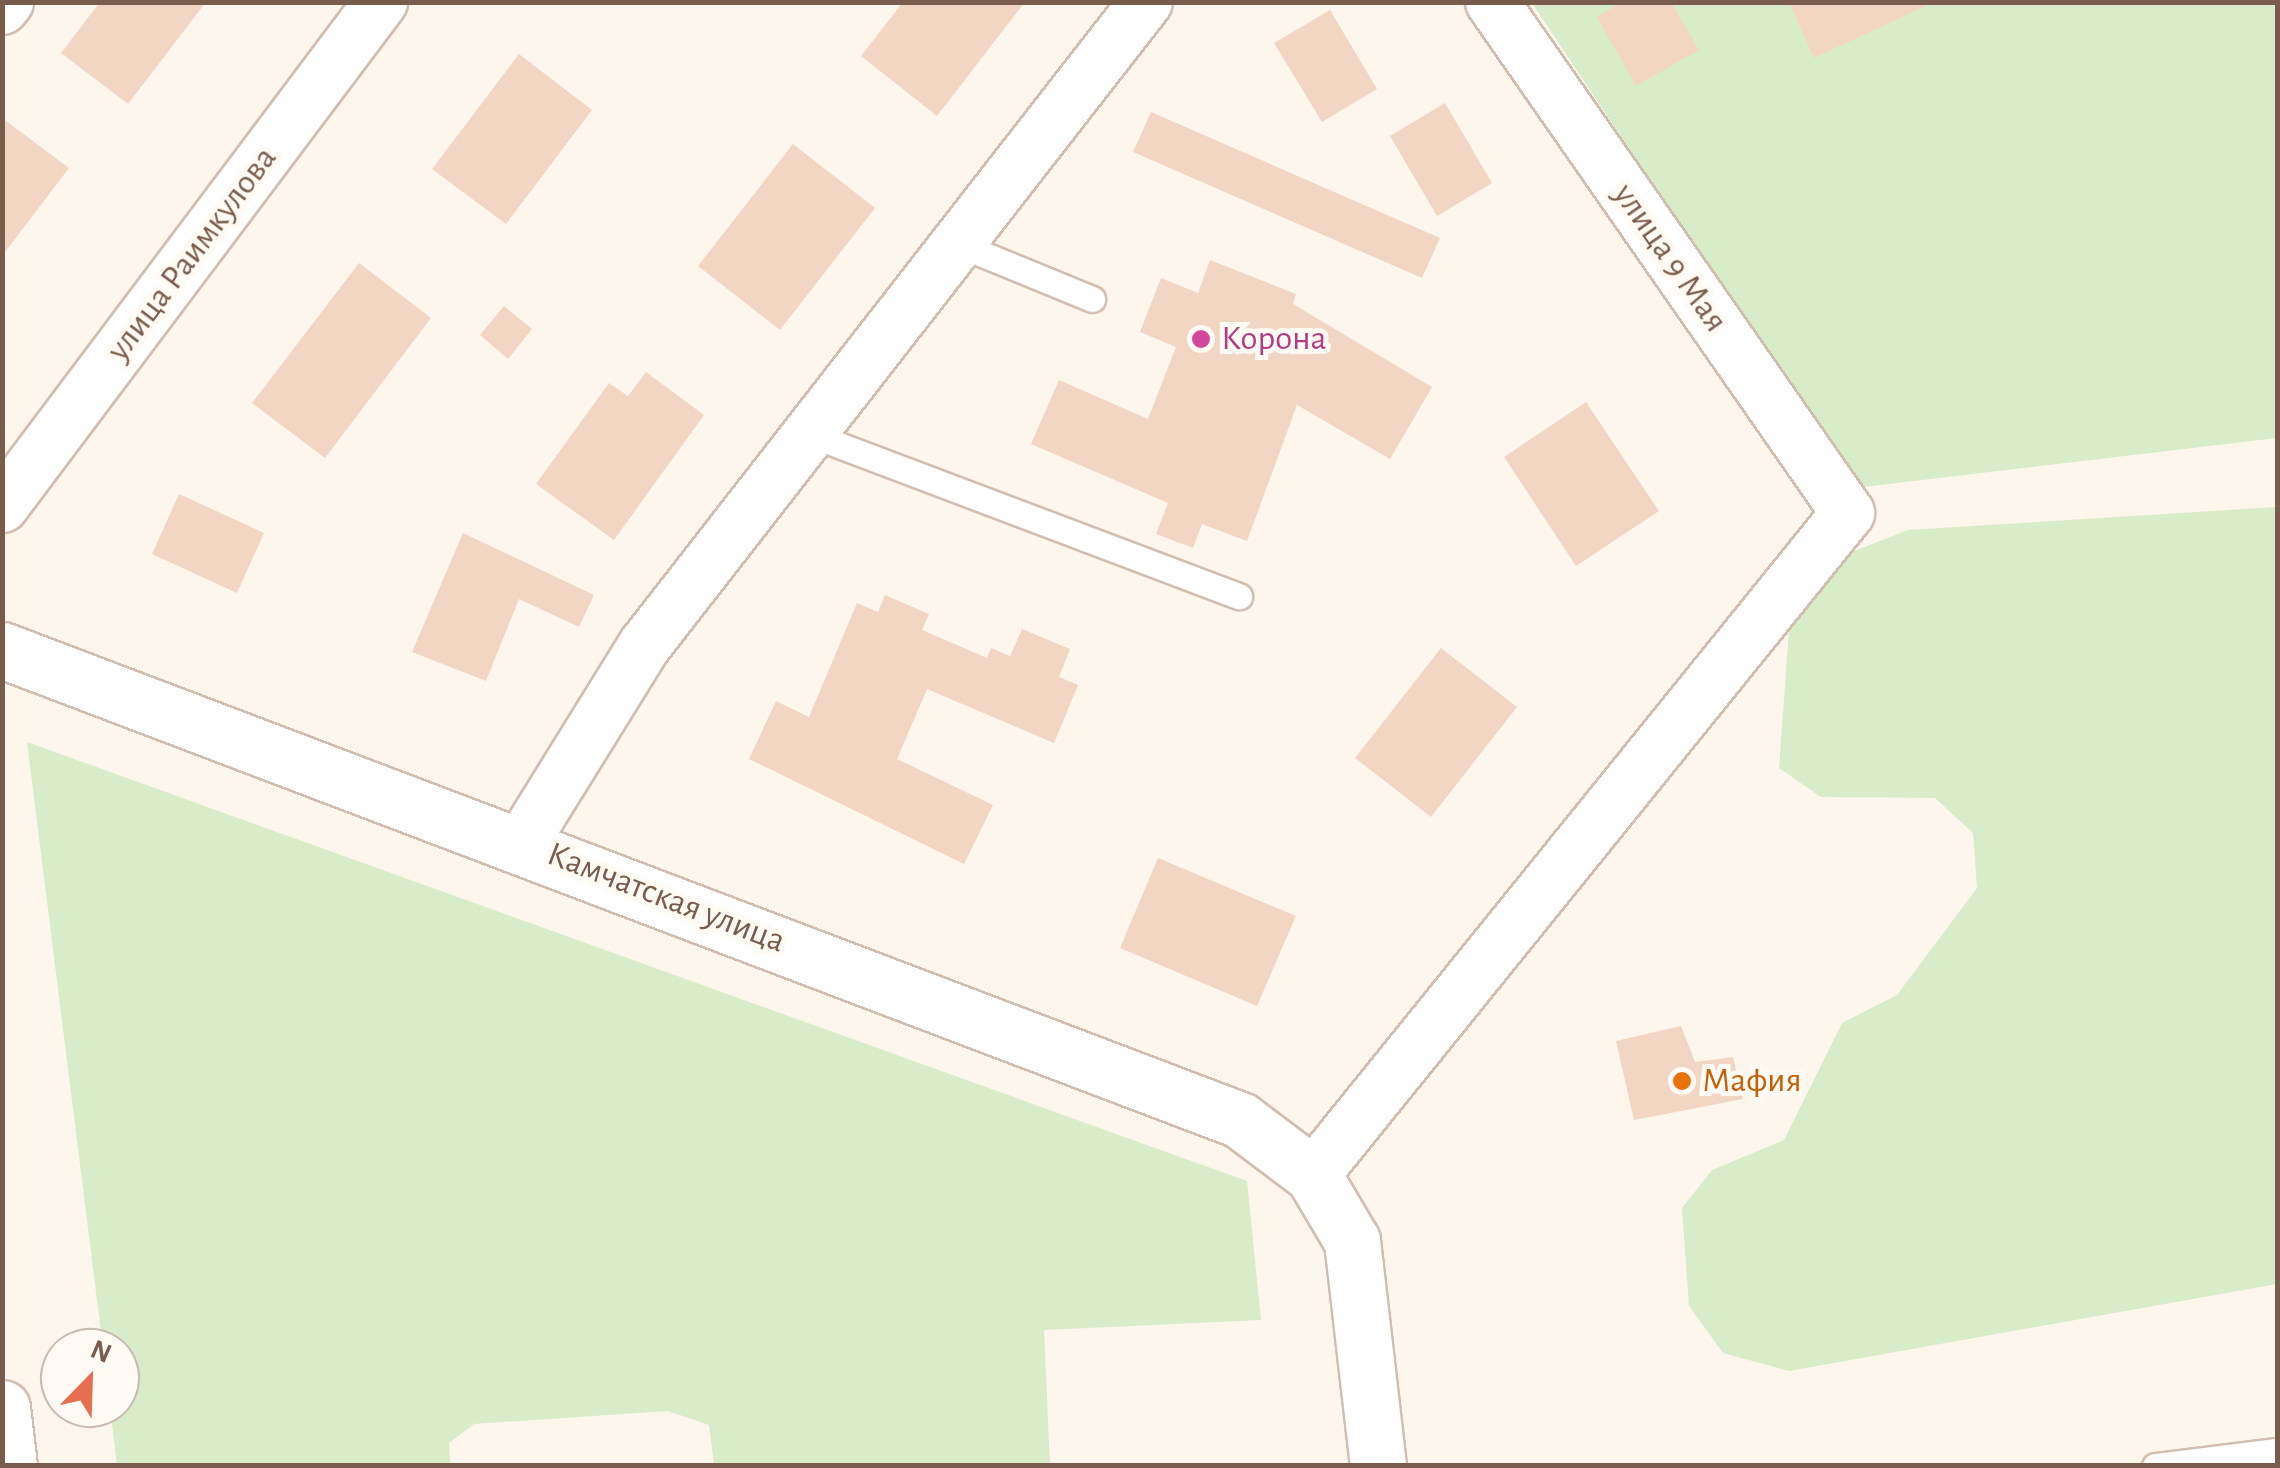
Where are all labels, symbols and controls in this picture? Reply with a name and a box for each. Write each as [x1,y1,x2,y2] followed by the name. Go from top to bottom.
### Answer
[98,139,286,369] street label: улица Раимкулова
[1604,176,1736,340] street label: улица 9 Мая
[1221,318,1327,360] place label: Корона
[1190,328,1212,350] marker: Корона
[541,833,791,963] street label: Камчатская улица
[1702,1060,1802,1102] place label: Мафия
[1671,1070,1693,1092] marker: Мафия
[40,1328,140,1428] north arrow
[87,1336,115,1369] text: N

